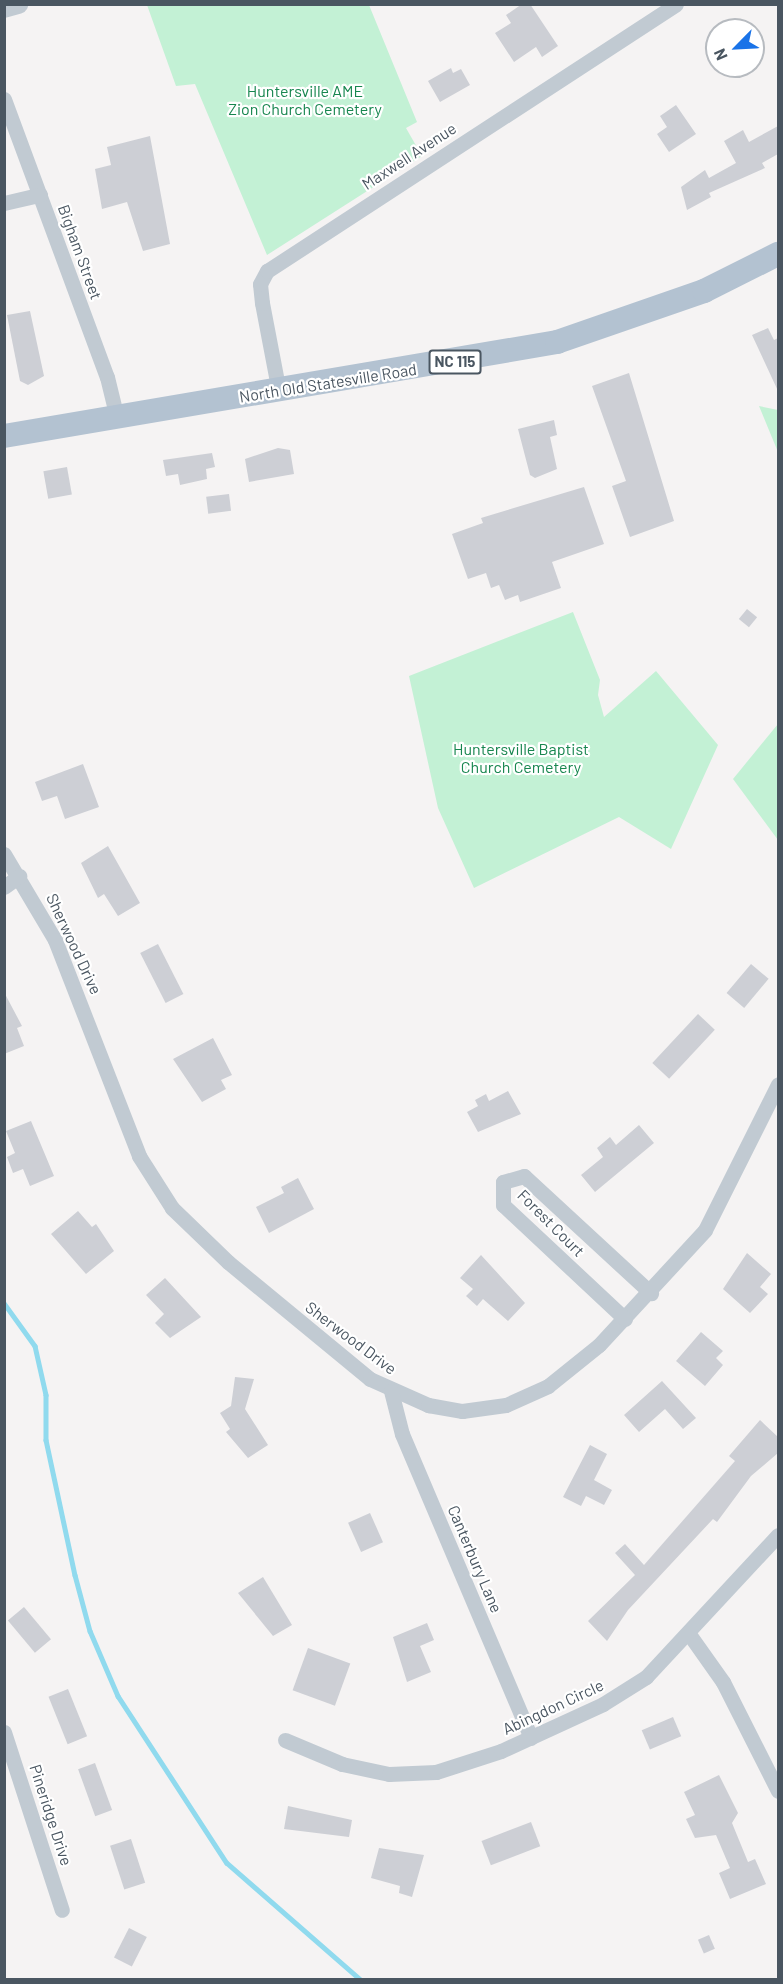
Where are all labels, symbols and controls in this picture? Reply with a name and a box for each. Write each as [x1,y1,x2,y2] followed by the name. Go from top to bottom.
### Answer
[705,18,765,78] north arrow
[709,46,731,63] text: N
[228,81,382,119] park label: Huntersville AME Zion Church Cemetery
[358,118,460,194] street label: Maxwell Avenue
[54,202,106,302] street label: Bigham Street
[428,350,482,374] road number: NC 115
[238,359,418,407] street label: North Old Statesville Road
[453,739,589,777] park label: Huntersville Baptist Church Cemetery
[42,891,106,997] street label: Sherwood Drive
[514,1186,588,1260] street label: Forest Court
[302,1298,400,1378] street label: Sherwood Drive
[444,1502,506,1616] street label: Canterbury Lane
[500,1675,606,1739] street label: Abingdon Circle
[26,1762,76,1868] street label: Pineridge Drive

